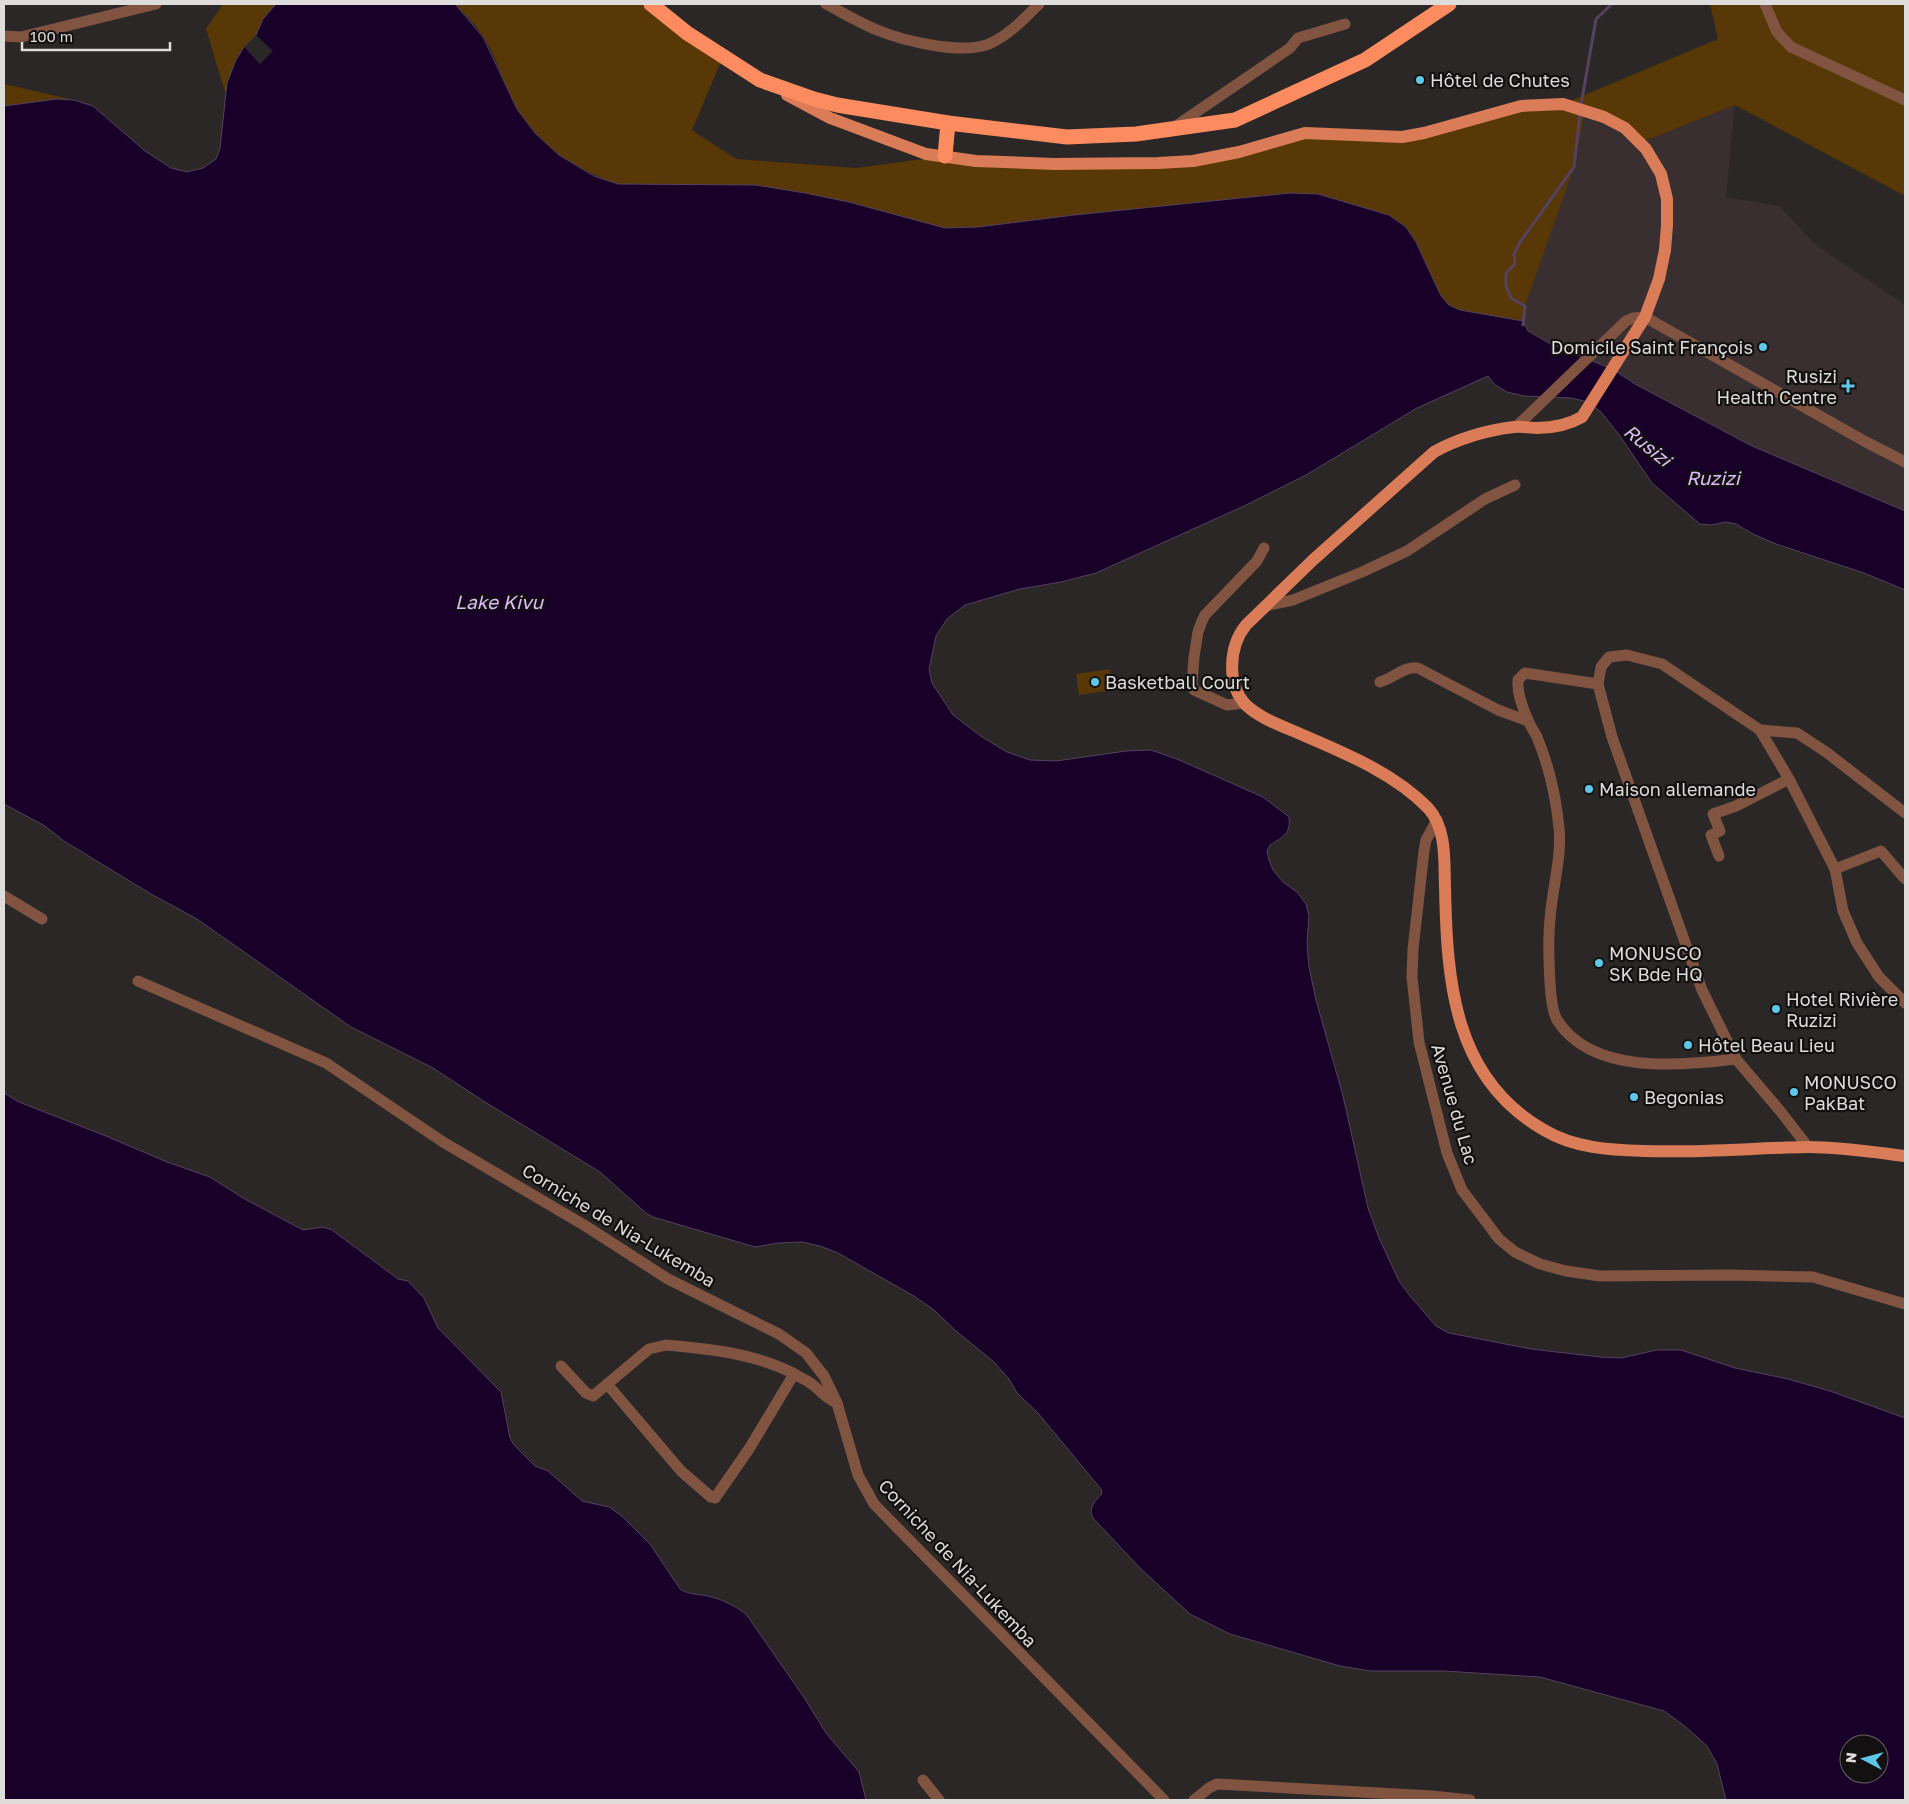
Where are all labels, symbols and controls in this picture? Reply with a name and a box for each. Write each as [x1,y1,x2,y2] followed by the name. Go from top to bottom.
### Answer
[22,20,170,52] scale bar
[30,27,73,45] text: 100 m
[1430,69,1570,91] place label: Hôtel de Chutes
[1414,74,1426,86] marker: Hôtel de Chutes
[1551,336,1753,358] place label: Domicile Saint François
[1757,341,1769,353] marker: Domicile Saint François
[1716,365,1837,408] place label: Rusizi Health Centre
[1841,379,1855,393] marker: Rusizi Health Centre
[1620,419,1678,472] water label: Rusizi
[1686,466,1742,489] water label: Ruzizi
[455,590,545,613] water label: Lake Kivu
[1105,671,1250,693] place label: Basketball Court
[1089,676,1101,688] marker: Basketball Court
[1599,778,1756,800] place label: Maison allemande
[1583,783,1595,795] marker: Maison allemande
[1609,942,1703,985] place label: MONUSCO SK Bde HQ
[1593,957,1605,969] marker: MONUSCO SK Bde HQ
[1786,988,1898,1031] place label: Hotel Rivière Ruzizi
[1770,1003,1782,1015] marker: Hotel Rivière Ruzizi
[1698,1034,1835,1056] place label: Hôtel Beau Lieu
[1682,1039,1694,1051] marker: Hôtel Beau Lieu
[1427,1041,1483,1167] street label: Avenue du Lac
[1804,1071,1897,1114] place label: MONUSCO PakBat
[1644,1086,1724,1108] place label: Begonias
[1788,1086,1800,1098] marker: MONUSCO PakBat
[1628,1091,1640,1103] marker: Begonias
[518,1159,720,1291] street label: Corniche de Nia-Lukemba
[874,1474,1042,1652] street label: Corniche de Nia-Lukemba
[1839,1734,1889,1784] north arrow
[1842,1751,1860,1764] text: N

